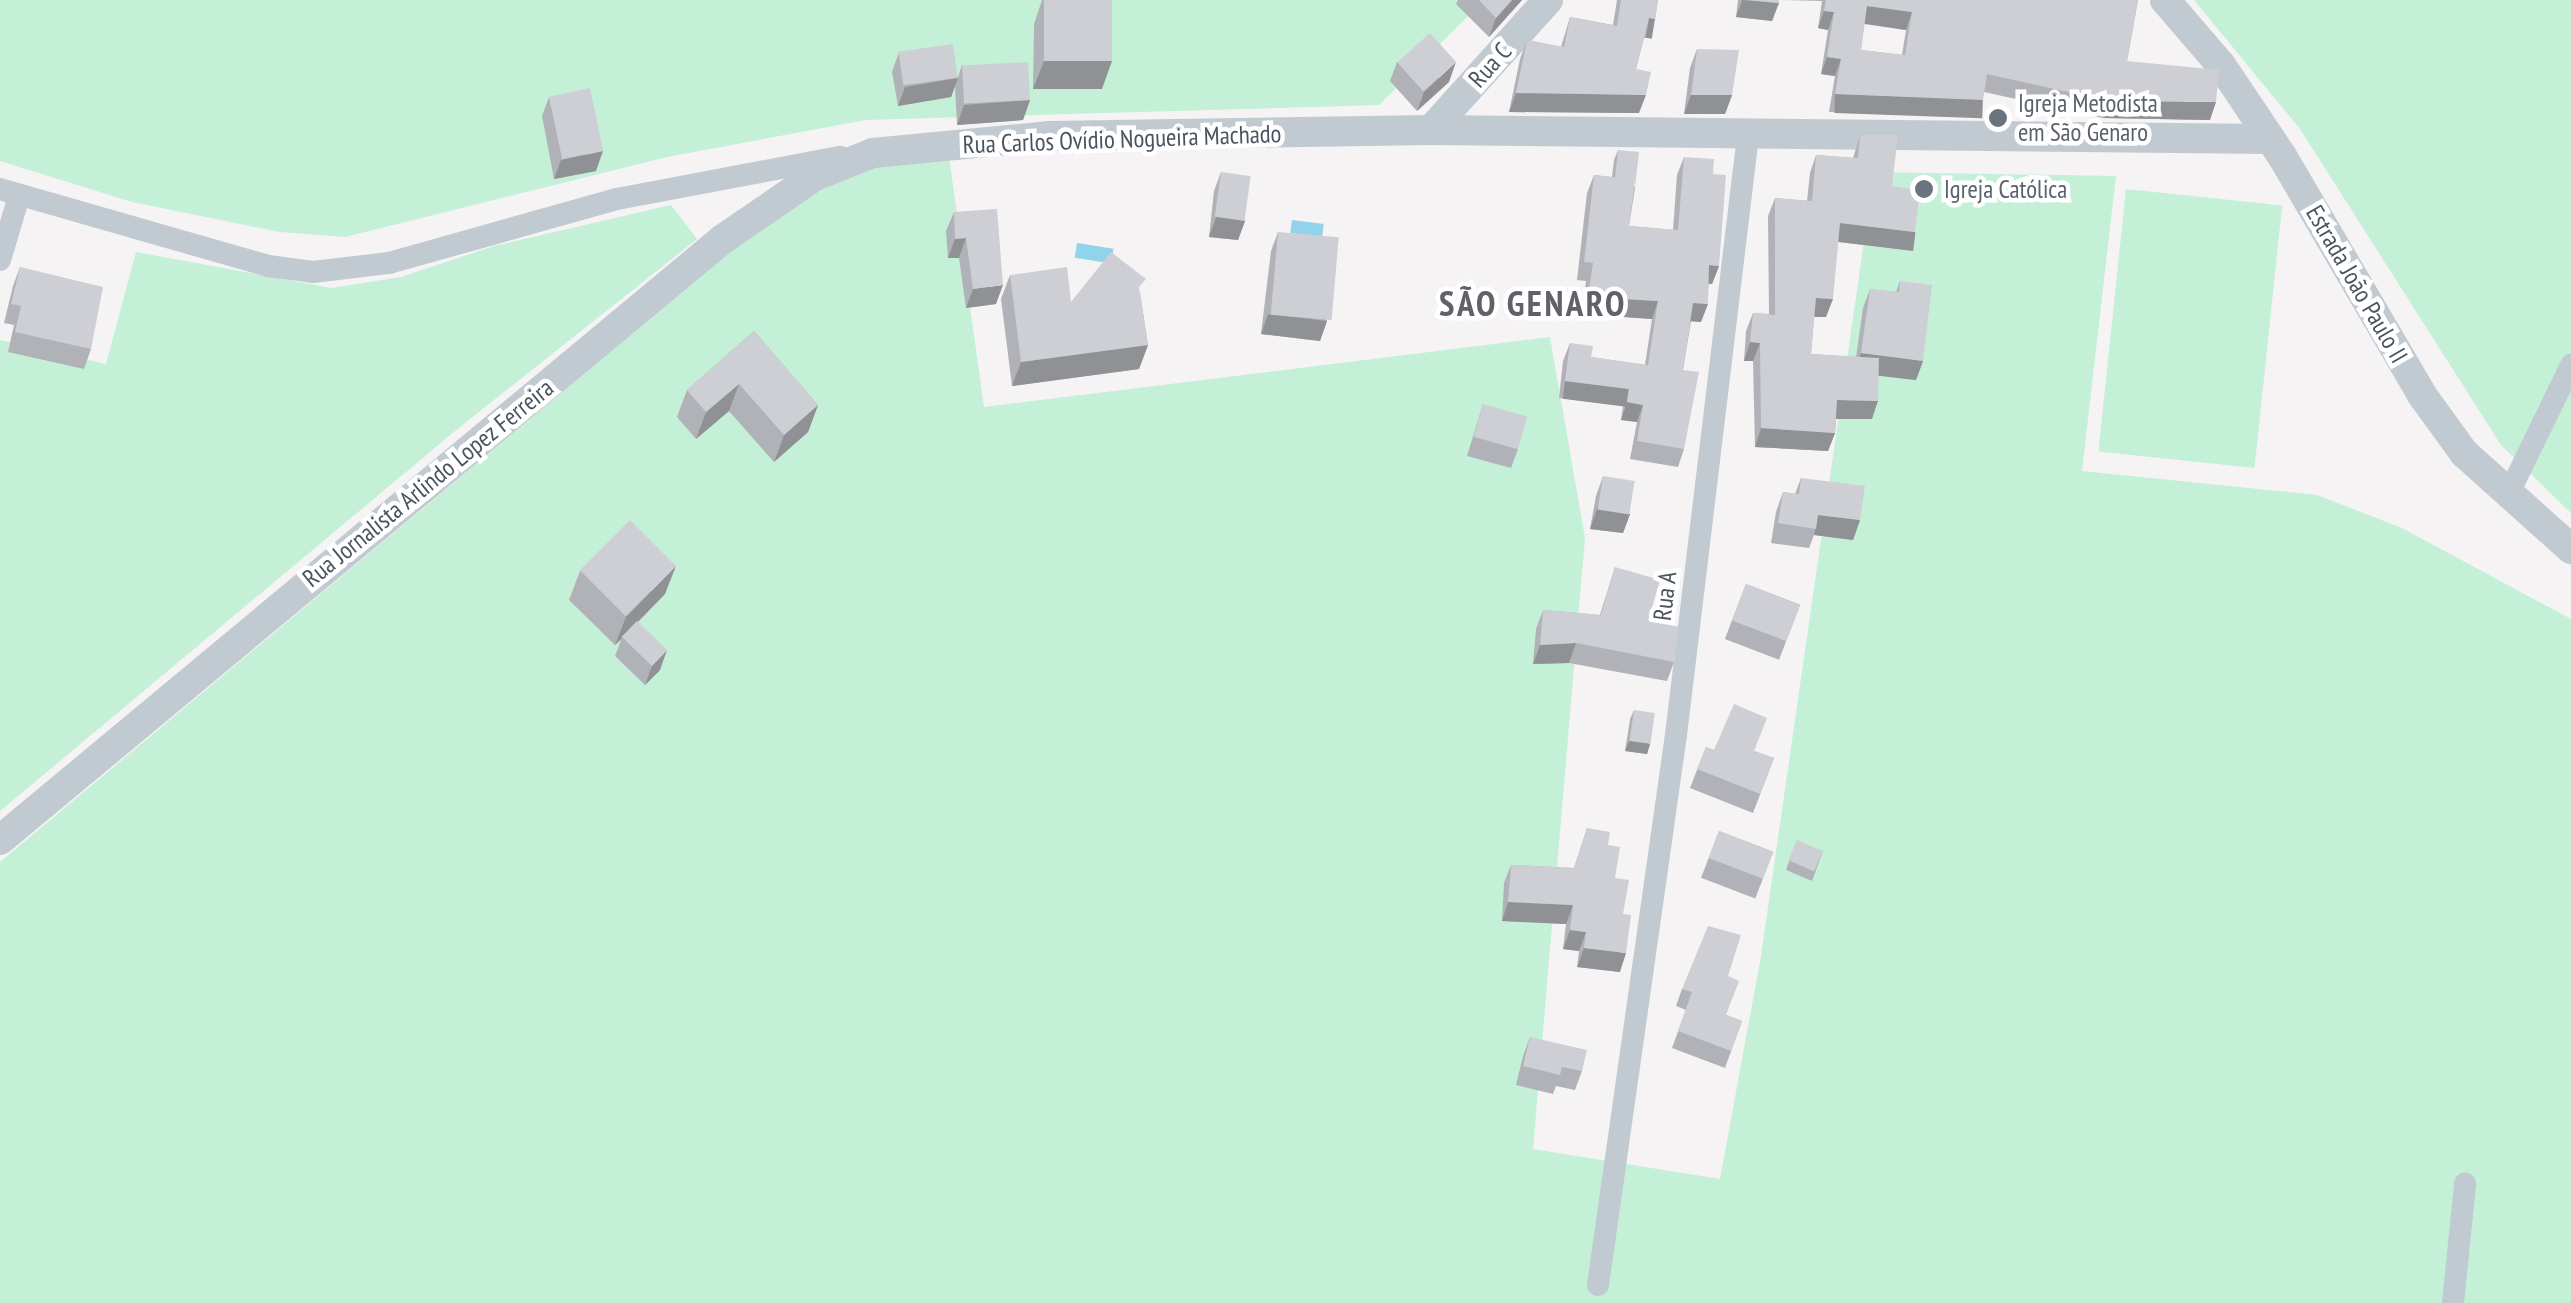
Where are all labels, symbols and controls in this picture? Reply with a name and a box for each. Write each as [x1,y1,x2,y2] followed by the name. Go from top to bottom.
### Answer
[1462,37,1518,93] street label: Rua C
[2018,89,2158,148] place label: Igreja Metodista em São Genaro
[1987,107,2009,129] marker: Igreja Metodista em São Genaro
[962,118,1282,160] street label: Rua Carlos Ovídio Nogueira Machado
[1944,174,2067,204] place label: Igreja Católica
[1913,178,1935,200] marker: Igreja Católica
[2300,200,2414,368] street label: Estrada João Paulo II
[1439,282,1627,324] district label: SÃO GENARO
[296,372,560,594] street label: Rua Jornalista Arlindo Lopez Ferreira
[1647,569,1683,623] street label: Rua A

